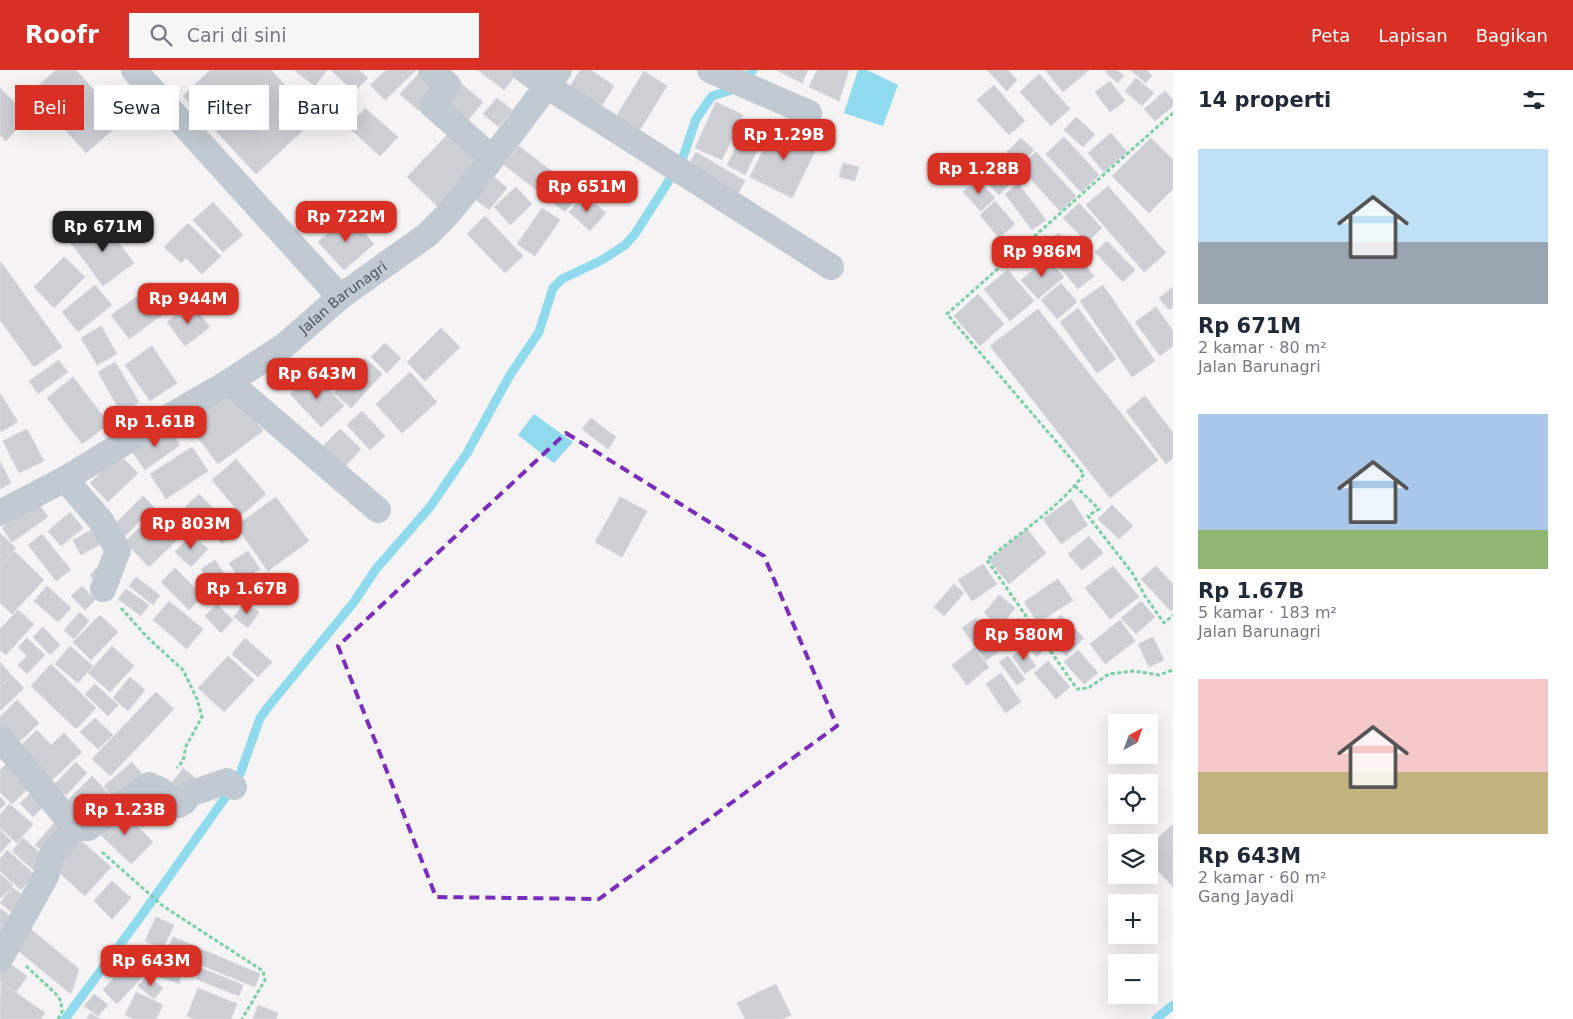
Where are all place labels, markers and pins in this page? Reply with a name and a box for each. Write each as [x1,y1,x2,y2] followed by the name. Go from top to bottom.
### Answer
[732,118,836,161] pin: Rp 1.29B
[927,152,1031,195] pin: Rp 1.28B
[541,170,633,213] pin: Rp 651M
[300,200,392,243] pin: Rp 722M
[57,210,149,253] pin: Rp 671M
[996,236,1088,278] pin: Rp 986M
[142,282,234,325] pin: Rp 944M
[271,358,363,400] pin: Rp 643M
[103,406,207,448] pin: Rp 1.61B
[145,508,237,550] pin: Rp 803M
[195,572,299,615] pin: Rp 1.67B
[978,618,1070,661] pin: Rp 580M
[73,794,177,836] pin: Rp 1.23B
[105,944,197,987] pin: Rp 643M

